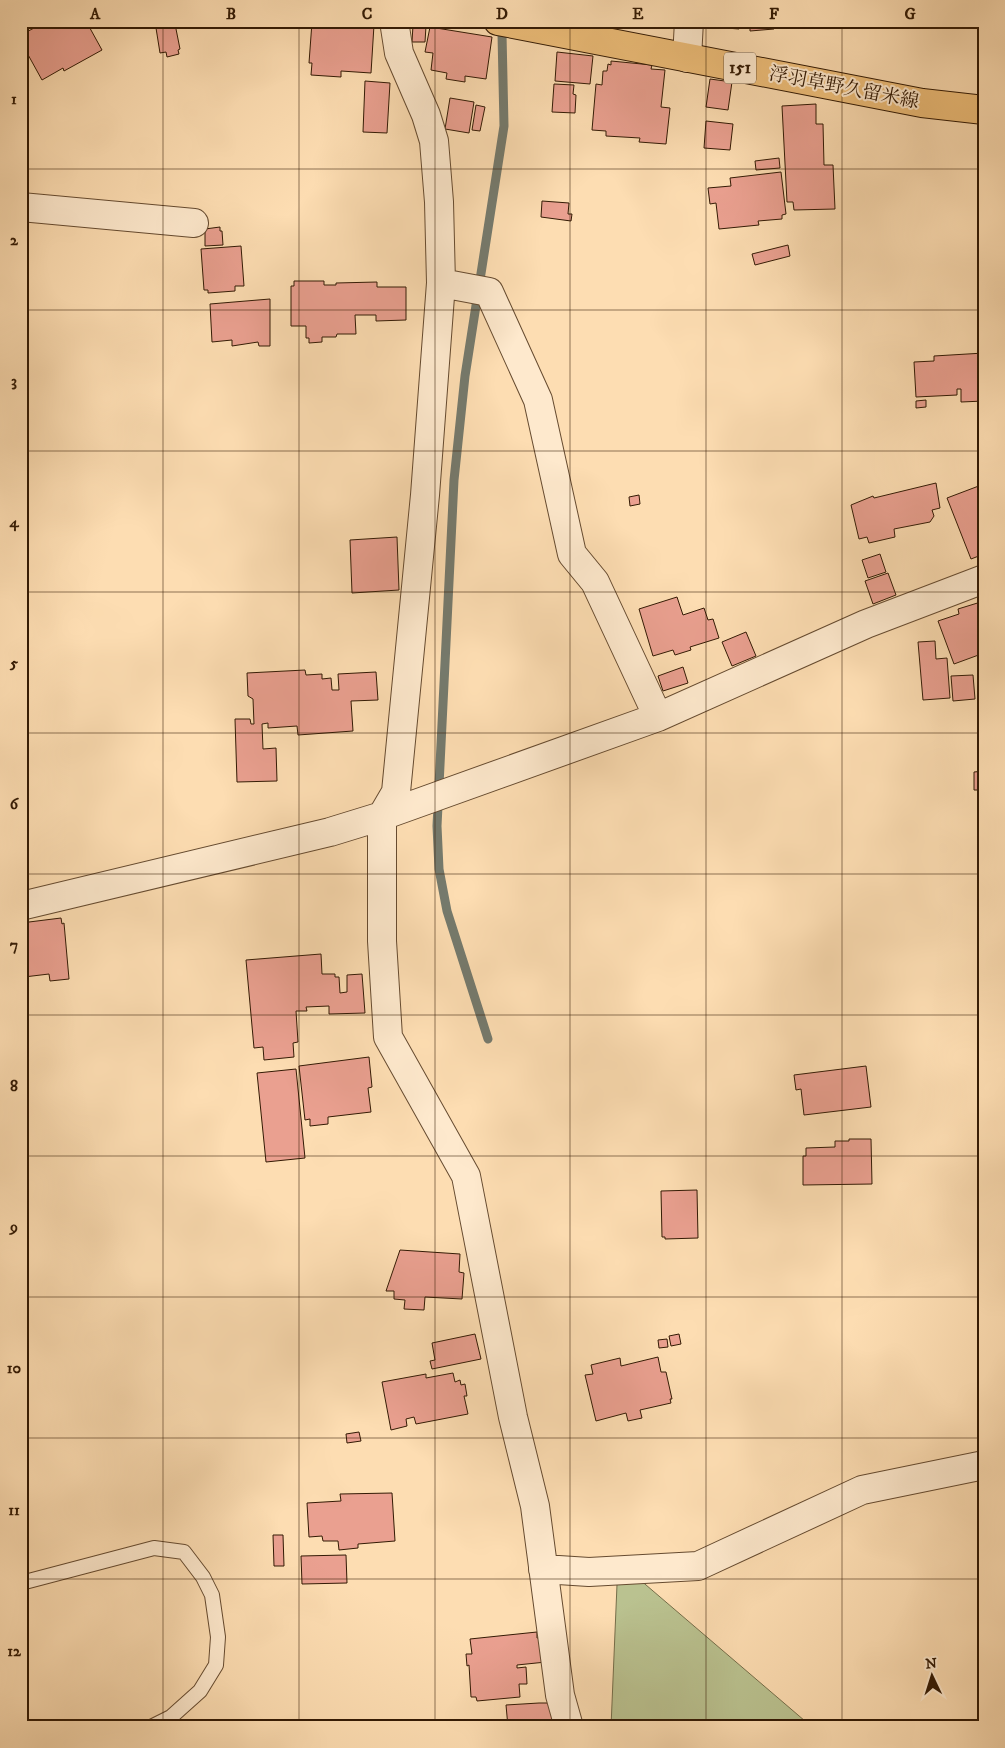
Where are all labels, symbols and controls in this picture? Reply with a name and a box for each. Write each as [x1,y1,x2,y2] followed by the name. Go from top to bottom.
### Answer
[89,4,101,24] text: A
[226,4,236,24] text: B
[362,4,372,24] text: C
[496,4,508,24] text: D
[632,4,644,24] text: E
[769,4,779,24] text: F
[904,4,916,24] text: G
[724,52,756,84] road number: 151
[767,62,921,114] street label: 浮羽草野久留米線
[11,89,17,109] text: 1
[10,230,19,250] text: 2
[11,371,17,391] text: 3
[8,512,19,532] text: 4
[9,653,18,673] text: 5
[10,794,20,814] text: 6
[10,935,18,955] text: 7
[10,1076,18,1096] text: 8
[9,1217,18,1237] text: 9
[7,1358,22,1378] text: 10
[8,1500,20,1520] text: 11
[7,1641,22,1661] text: 12
[908,1650,958,1700] north arrow
[925,1655,938,1673] text: N

